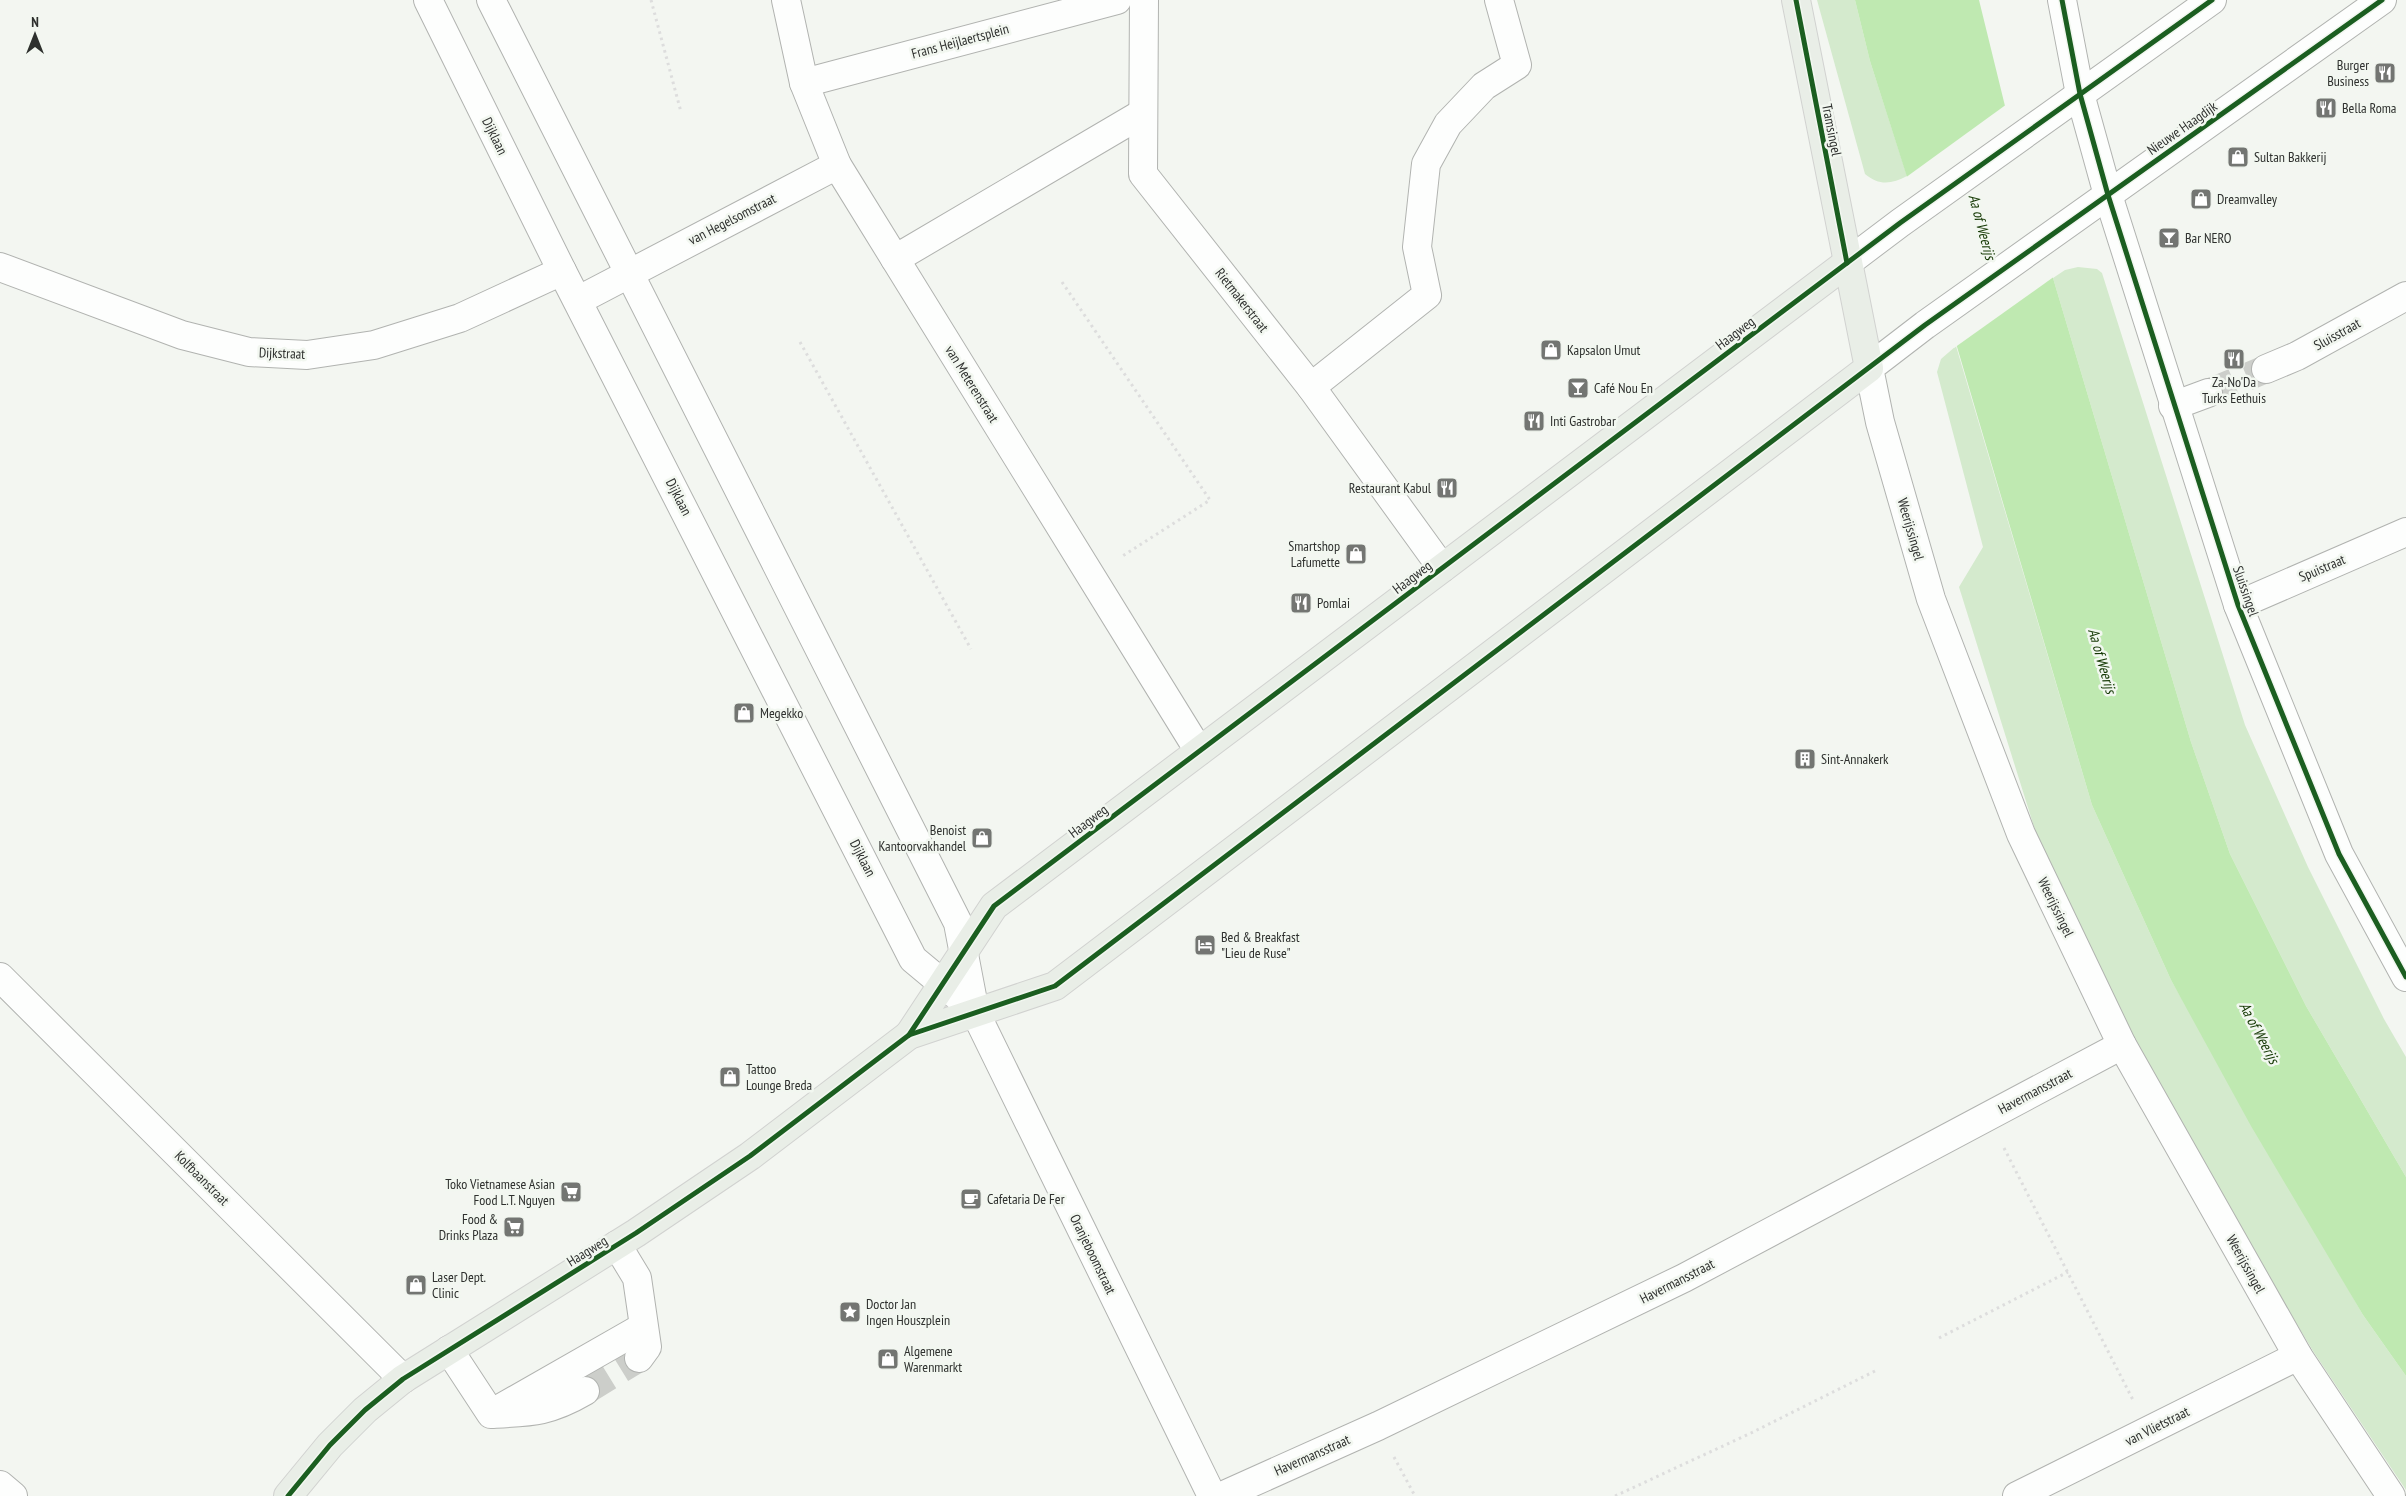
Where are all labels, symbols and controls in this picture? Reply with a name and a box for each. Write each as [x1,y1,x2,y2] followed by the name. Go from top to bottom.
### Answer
[10,10,60,60] north arrow
[31,13,39,31] text: N
[909,19,1011,63] street label: Frans Heijlaertsplein
[2327,56,2369,90] place label: Burger Business
[2373,61,2397,85] restaurant icon: Burger Business
[2314,96,2338,120] restaurant icon: Bella Roma
[2143,97,2221,159] street label: Nieuwe Haagdijk
[2342,99,2396,117] place label: Bella Roma
[1818,102,1846,158] street label: Tramsingel
[478,114,512,158] street label: Dijklaan
[2226,145,2250,169] shop icon: Sultan Bakkerij
[2254,148,2326,166] place label: Sultan Bakkerij
[2189,187,2213,211] shop icon: Dreamvalley
[685,189,779,249] street label: van Hegelsomstraat
[2217,190,2278,208] place label: Dreamvalley
[1965,192,2001,263] water label: Aa of Weerijs
[2157,226,2181,250] bar icon: Bar NERO
[2185,229,2232,247] place label: Bar NERO
[1211,264,1273,336] street label: Rietmakerstraat
[1712,312,1758,354] street label: Haagweg
[2311,314,2364,354] street label: Sluisstraat
[1539,338,1563,362] shop icon: Kapsalon Umut
[1567,341,1641,359] place label: Kapsalon Umut
[941,342,1003,426] street label: van Meterenstraat
[259,343,306,363] street label: Dijkstraat
[2222,347,2246,371] restaurant icon: Za-No'Da Turks Eethuis
[2202,373,2266,407] place label: Za-No'Da Turks Eethuis
[1566,376,1590,400] bar icon: Café Nou En
[1594,379,1653,397] place label: Café Nou En
[1522,409,1546,433] restaurant icon: Inti Gastrobar
[1550,412,1616,430] place label: Inti Gastrobar
[662,475,696,519] street label: Dijklaan
[1435,476,1459,500] restaurant icon: Restaurant Kabul
[1349,479,1432,497] place label: Restaurant Kabul
[1894,496,1929,563] street label: Weerijssingel
[1288,537,1340,571] place label: Smartshop Lafumette
[1344,542,1368,566] shop icon: Smartshop Lafumette
[2296,550,2348,586] street label: Spuistraat
[1389,556,1435,598] street label: Haagweg
[2229,563,2263,619] street label: Sluissingel
[1289,591,1313,615] restaurant icon: Pomlai
[1317,594,1350,612] place label: Pomlai
[2084,626,2121,697] water label: Aa of Weerijs
[732,701,756,725] shop icon: Megekko
[760,704,803,722] place label: Megekko
[1793,747,1817,771] building icon: Sint-Annakerk
[1821,750,1889,768] place label: Sint-Annakerk
[1065,800,1111,842] street label: Haagweg
[879,821,967,855] place label: Benoist Kantoorvakhandel
[970,826,994,850] shop icon: Benoist Kantoorvakhandel
[846,836,880,880] street label: Dijklaan
[2034,874,2078,940] street label: Weerijssingel
[1221,928,1300,962] place label: Bed & Breakfast "Lieu de Ruse"
[1193,933,1217,957] hotel icon: Bed & Breakfast "Lieu de Ruse"
[2235,999,2284,1068] water label: Aa of Weerijs
[746,1060,812,1094] place label: Tattoo Lounge Breda
[1995,1064,2075,1118] street label: Havermansstraat
[718,1065,742,1089] shop icon: Tattoo Lounge Breda
[171,1147,233,1209] street label: Kolfbaanstraat
[445,1175,555,1209] place label: Toko Vietnamese Asian Food L.T. Nguyen
[559,1180,583,1204] supermarket icon: Toko Vietnamese Asian Food L.T. Nguyen
[959,1187,983,1211] cafe icon: Cafetaria De Fer
[987,1190,1065,1208] place label: Cafetaria De Fer
[439,1210,498,1244] place label: Food & Drinks Plaza
[1066,1211,1120,1297] street label: Oranjeboomstraat
[502,1215,526,1239] supermarket icon: Food & Drinks Plaza
[563,1232,611,1270] street label: Haagweg
[2223,1232,2270,1297] street label: Weerijssingel
[1637,1254,1717,1307] street label: Havermansstraat
[432,1268,486,1302] place label: Laser Dept. Clinic
[404,1273,428,1297] shop icon: Laser Dept. Clinic
[866,1295,950,1329] place label: Doctor Jan Ingen Houszplein
[838,1300,862,1324] place icon: Doctor Jan Ingen Houszplein
[904,1342,962,1376] place label: Algemene Warenmarkt
[876,1347,900,1371] shop icon: Algemene Warenmarkt
[2122,1402,2192,1450] street label: van Vlietstraat
[1271,1430,1353,1480] street label: Havermansstraat

